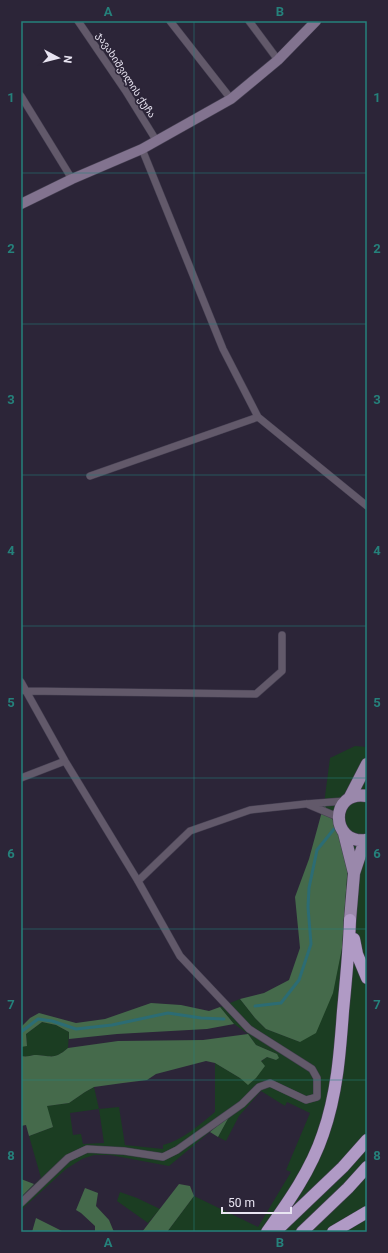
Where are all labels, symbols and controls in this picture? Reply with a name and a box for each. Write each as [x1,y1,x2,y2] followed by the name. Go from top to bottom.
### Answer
[104,4,113,19] text: A
[276,4,284,19] text: B
[93,30,158,120] street label: ჯავახიშვილის ქუჩა
[38,38,78,78] north arrow
[60,55,74,64] text: N
[7,90,15,105] text: 1
[373,90,381,105] text: 1
[7,241,15,256] text: 2
[373,241,381,256] text: 2
[7,392,15,407] text: 3
[373,392,381,407] text: 3
[7,543,15,558] text: 4
[373,543,381,558] text: 4
[7,695,15,710] text: 5
[373,695,381,710] text: 5
[7,846,15,861] text: 6
[373,846,381,861] text: 6
[7,997,15,1012] text: 7
[373,997,381,1012] text: 7
[7,1148,15,1163] text: 8
[373,1148,381,1163] text: 8
[222,1189,291,1215] scale bar
[228,1196,255,1210] text: 50 m
[104,1235,113,1250] text: A
[276,1235,284,1250] text: B

